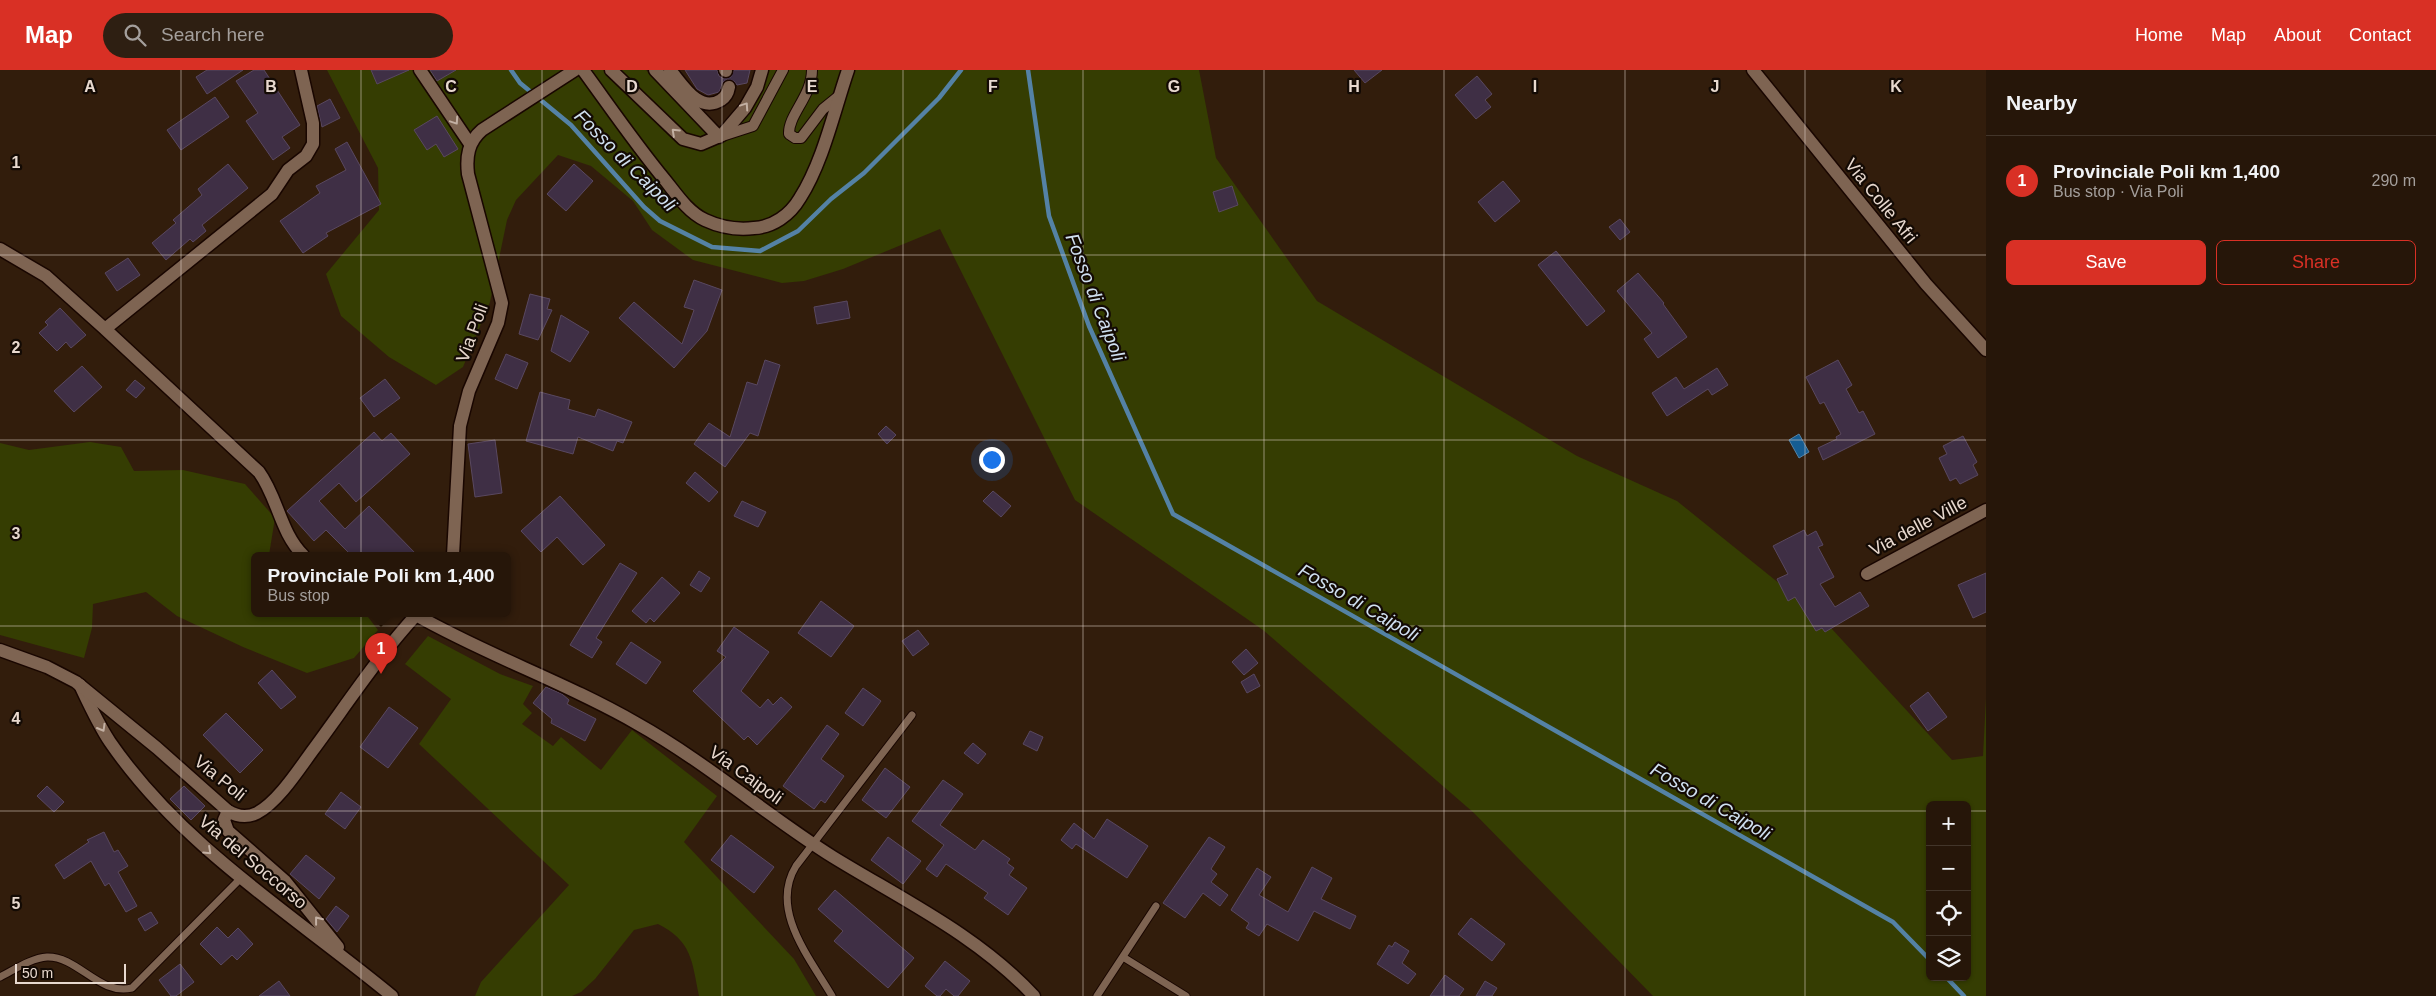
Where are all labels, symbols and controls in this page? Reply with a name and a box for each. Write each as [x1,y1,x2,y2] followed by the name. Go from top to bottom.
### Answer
[103,13,453,58] search box
[25,21,73,48] text: Map
[121,21,149,49] icon: search
[161,24,265,45] text: Search here
[2135,25,2183,45] text: Home
[2211,25,2246,45] text: Map
[2274,25,2321,45] text: About
[2349,25,2411,45] text: Contact
[84,78,96,95] text: A
[265,78,277,95] text: B
[445,78,457,95] text: C
[626,78,638,95] text: D
[807,78,818,95] text: E
[988,78,998,95] text: F
[1168,78,1180,95] text: G
[1348,78,1360,95] text: H
[1533,78,1537,95] text: I
[1711,78,1719,95] text: J
[1890,78,1902,95] text: K
[2006,91,2077,114] text: Nearby
[739,103,748,112] one-way arrow
[570,105,681,216] water label: Fosso di Caipoli
[449,116,458,125] one-way arrow
[672,129,681,138] one-way arrow
[12,154,21,171] text: 1
[1841,155,1921,247] street label: Via Colle Afri
[2053,161,2280,182] text: Provinciale Poli km 1,400
[2018,172,2026,189] text: 1
[2372,172,2416,189] text: 290 m
[2053,183,2183,200] text: Bus stop · Via Poli
[1062,230,1130,365] water label: Fosso di Caipoli
[2006,240,2206,285] button: Save
[2216,240,2416,285] button: Share
[452,301,492,365] street label: Via Poli
[12,339,21,356] text: 2
[979,447,1005,473] your location
[1866,492,1970,560] street label: Via delle Ville
[12,525,21,542] text: 3
[251,552,511,617] popup
[1295,560,1423,646] water label: Fosso di Caipoli
[267,565,495,586] text: Provinciale Poli km 1,400
[267,587,330,604] text: Bus stop
[365,633,397,674] pin: 1
[12,710,21,727] text: 4
[95,723,105,732] one-way arrow
[705,742,787,808] street label: Via Caipoli
[190,751,250,805] street label: Via Poli
[1647,759,1775,845] water label: Fosso di Caipoli
[1926,801,1971,981] map controls
[1926,801,1971,846] button: +
[195,811,311,913] street label: Via del Soccorso
[203,845,212,854] one-way arrow
[1926,846,1971,891] button: −
[1926,891,1971,936] button: locate
[12,895,21,912] text: 5
[315,917,324,926] one-way arrow
[1926,936,1971,981] button: layers
[15,961,126,984] scale bar
[22,965,53,981] text: 50 m

